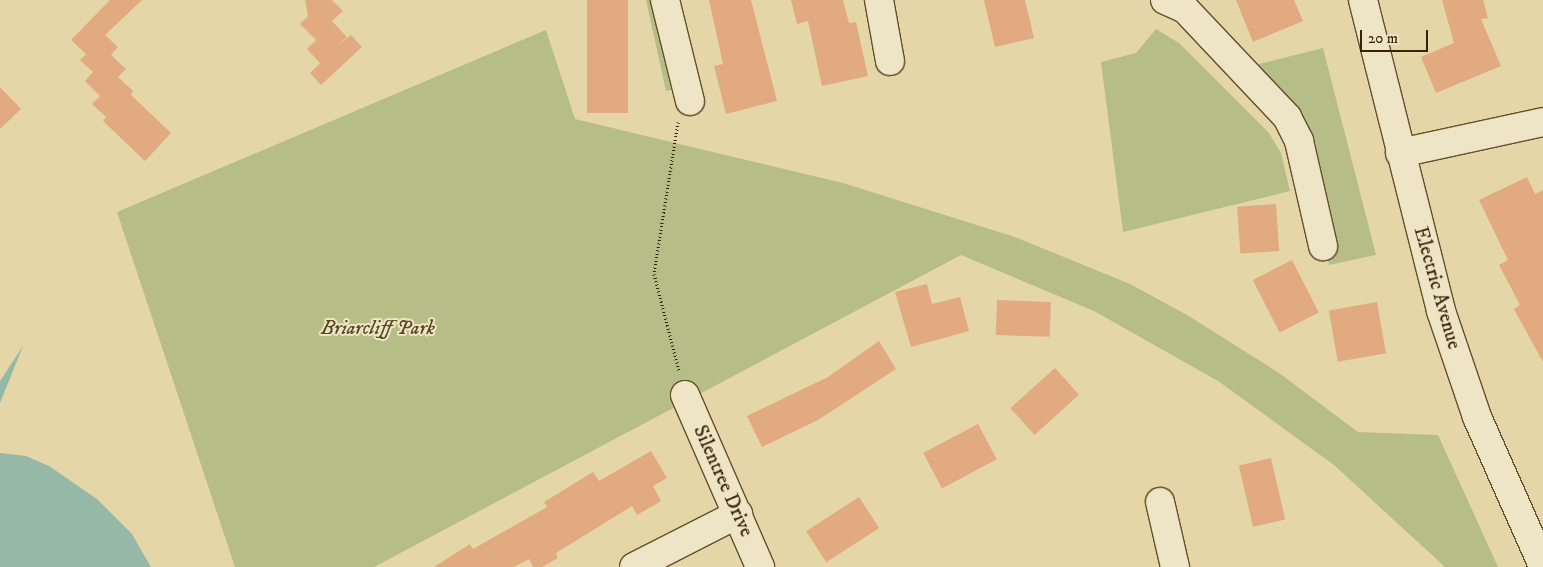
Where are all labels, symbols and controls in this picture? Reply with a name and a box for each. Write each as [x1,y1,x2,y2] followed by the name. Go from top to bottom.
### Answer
[1363,20,1430,52] scale bar
[1368,29,1398,48] text: 20 m
[1408,224,1466,352] street label: Electric Avenue
[321,316,435,340] park label: Briarcliff Park
[688,422,758,540] street label: Silentree Drive

